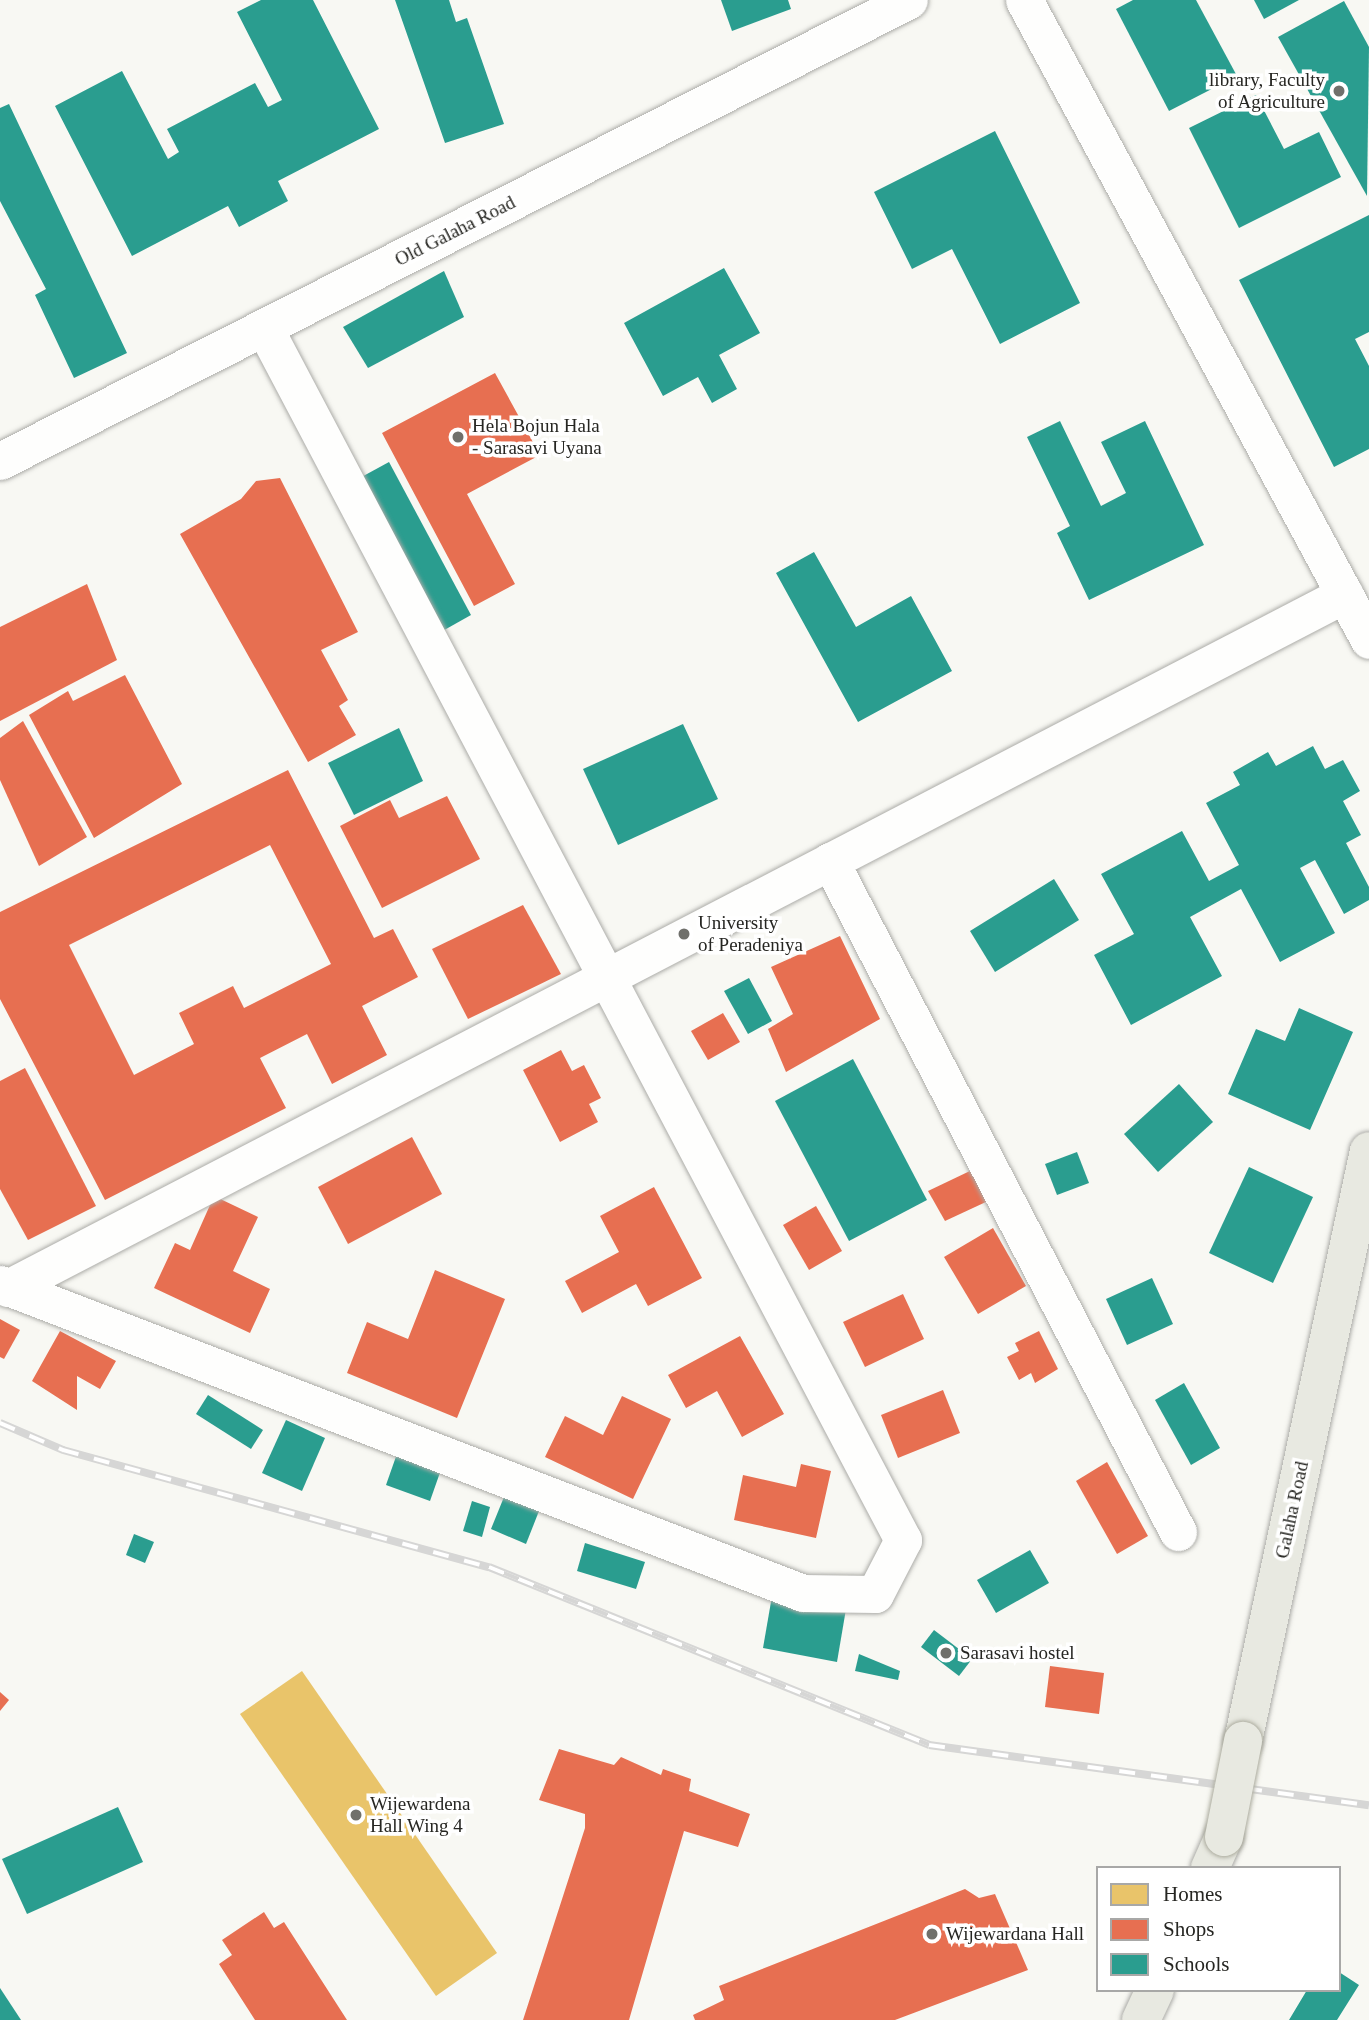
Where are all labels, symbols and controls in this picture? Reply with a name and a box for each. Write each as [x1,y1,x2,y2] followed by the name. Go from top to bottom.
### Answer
[1209,69,1325,113] place label: library, Faculty of Agriculture
[1331,83,1347,99] marker: library, Faculty of Agriculture
[391,191,519,271] street label: Old Galaha Road
[472,415,602,459] place label: Hela Bojun Hala - Sarasavi Uyana
[450,429,466,445] marker: Hela Bojun Hala - Sarasavi Uyana
[698,912,803,956] place label: University of Peradeniya
[676,926,692,942] marker: University of Peradeniya
[1271,1459,1313,1561] street label: Galaha Road
[960,1642,1075,1664] place label: Sarasavi hostel
[938,1645,954,1661] marker: Sarasavi hostel
[370,1793,471,1837] place label: Wijewardena Hall Wing 4
[348,1807,364,1823] marker: Wijewardena Hall Wing 4
[1096,1866,1341,1992] legend
[1163,1882,1223,1906] text: Homes
[1163,1917,1214,1941] text: Shops
[946,1923,1084,1945] place label: Wijewardana Hall
[924,1926,940,1942] marker: Wijewardana Hall
[1163,1952,1230,1976] text: Schools

